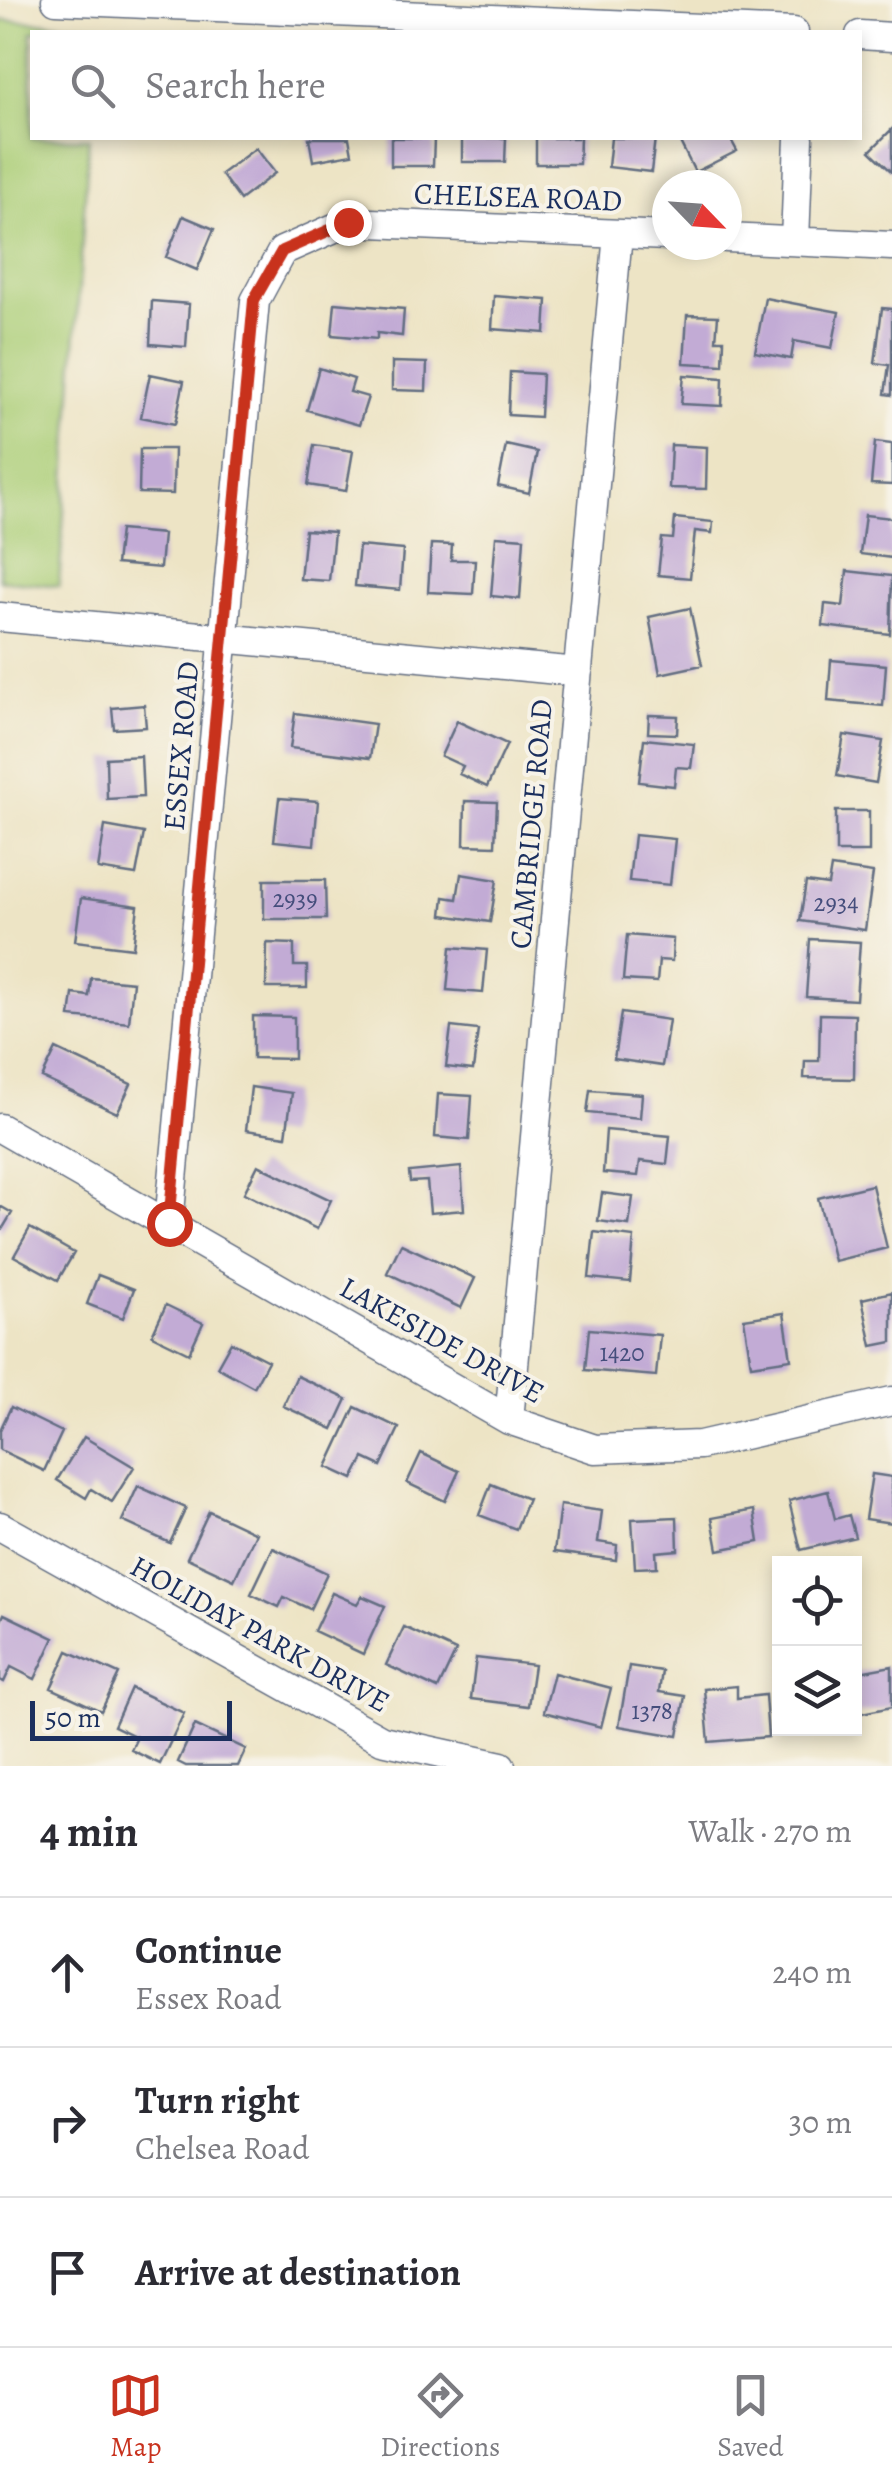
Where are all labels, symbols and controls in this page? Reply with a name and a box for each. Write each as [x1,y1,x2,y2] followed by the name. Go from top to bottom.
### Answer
[30,30,862,140] search box
[65,58,120,113] icon: search
[145,59,326,111] text: Search here
[652,170,742,260] north arrow
[413,173,623,221] street label: CHELSEA ROAD
[326,200,372,246] route end
[154,660,208,832] street label: ESSEX ROAD
[500,697,562,951] street label: CAMBRIDGE ROAD
[272,882,318,916] house number: 2939
[814,886,858,920] house number: 2934
[147,1201,193,1247] route start
[333,1267,551,1413] street label: LAKESIDE DRIVE
[599,1336,645,1370] house number: 1420
[123,1546,397,1722] street label: HOLIDAY PARK DRIVE
[772,1556,862,1736] map controls
[772,1556,862,1646] button: locate
[772,1646,862,1736] button: layers
[631,1694,673,1728] house number: 1378
[30,1696,232,1740] scale bar
[45,1699,101,1737] text: 50 m
[40,1803,138,1860] text: 4 min
[688,1809,852,1853] text: Walk · 270 m
[135,1924,282,1976] text: Continue
[40,1945,95,2000] icon: ahead
[772,1950,852,1994] text: 240 m
[135,1976,282,2020] text: Essex Road
[135,2074,300,2126] text: Turn right
[40,2095,95,2150] icon: right
[789,2100,852,2144] text: 30 m
[135,2126,309,2170] text: Chelsea Road
[40,2245,95,2300] icon: arrive
[135,2246,461,2298] text: Arrive at destination
[108,2368,163,2466] tab: Map
[380,2368,500,2466] tab: Directions
[717,2368,784,2466] tab: Saved

